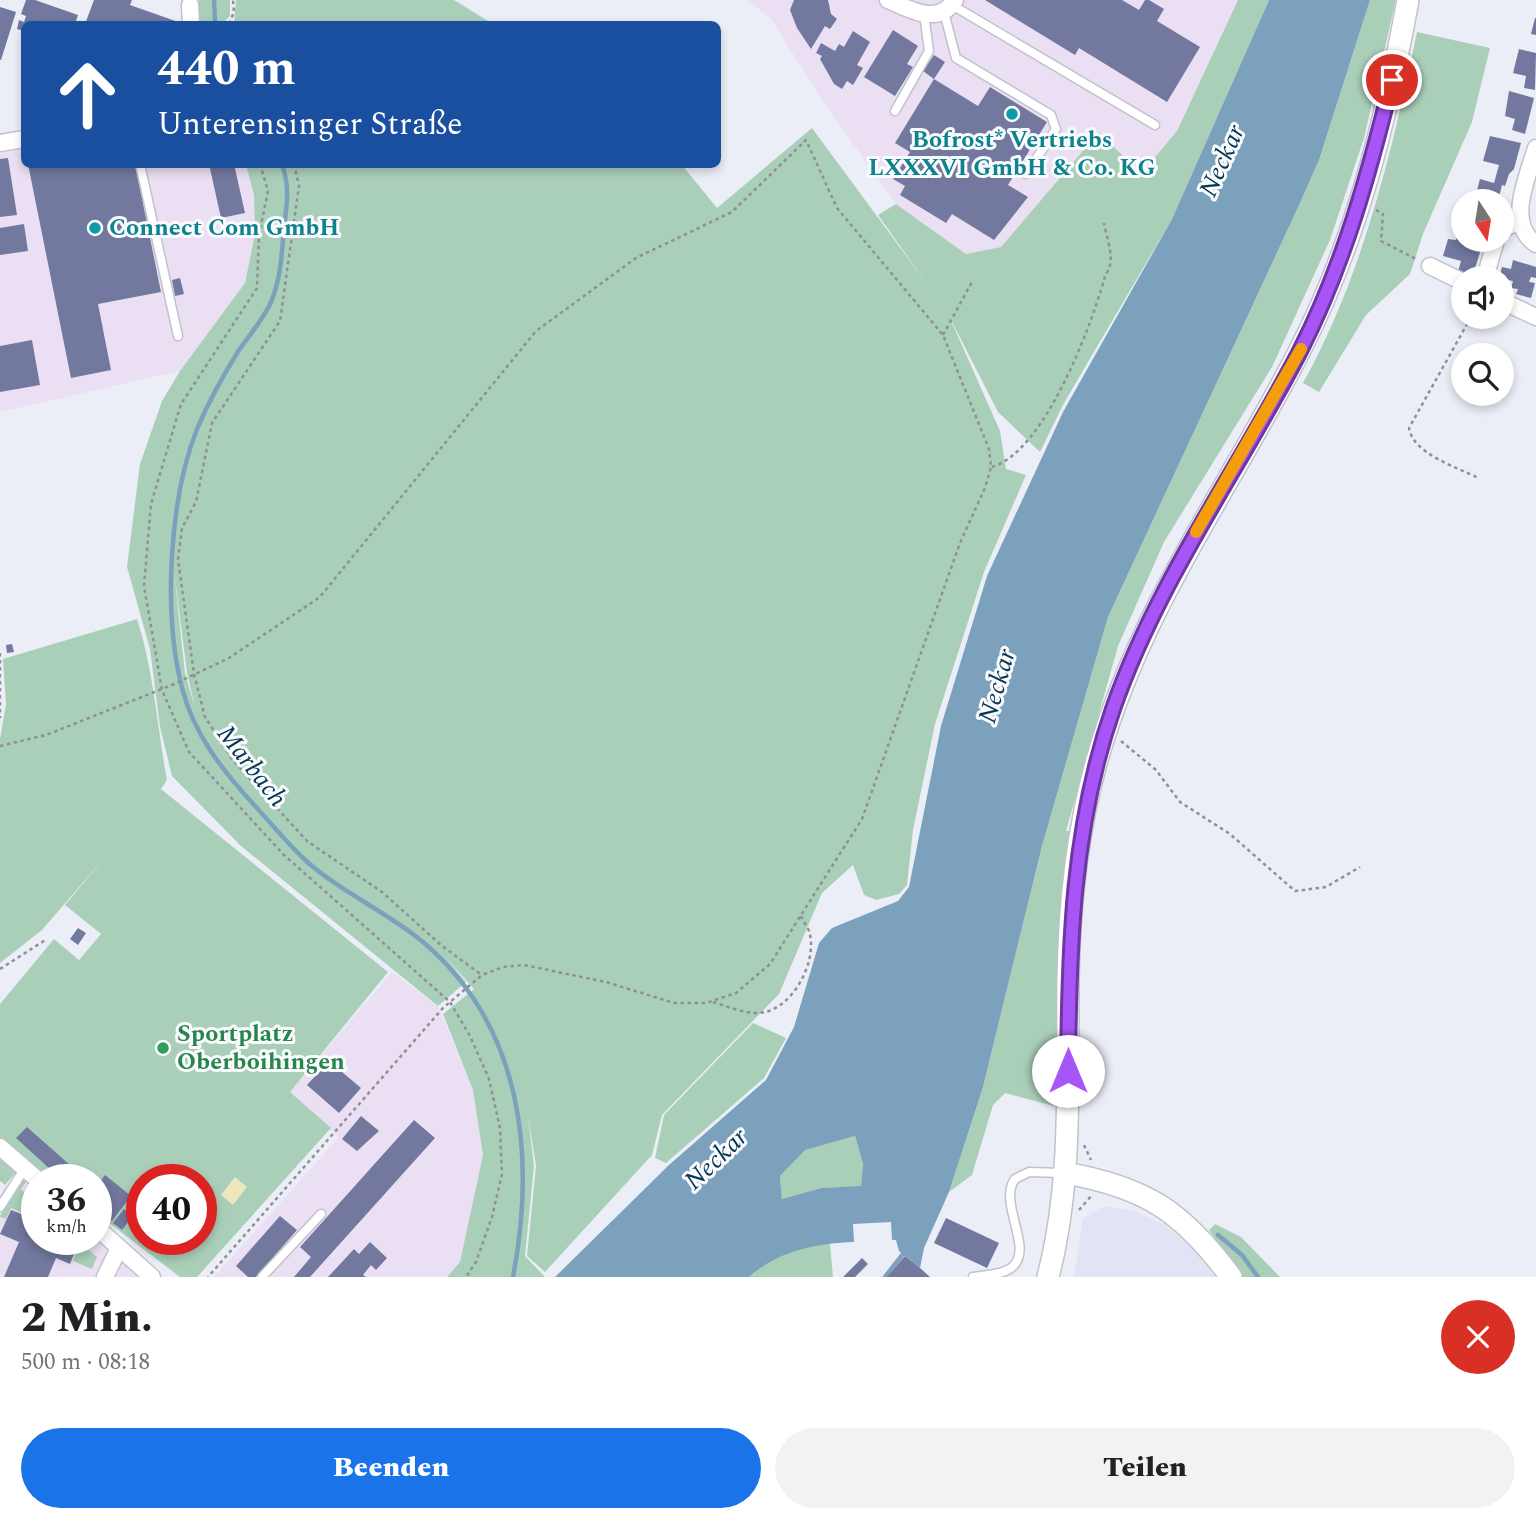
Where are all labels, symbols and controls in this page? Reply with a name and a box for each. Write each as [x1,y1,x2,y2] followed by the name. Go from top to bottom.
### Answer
[157,32,296,107] text: 440 m
[42,49,133,140] icon: ahead
[1362,50,1422,110] pin
[1373,61,1411,99] icon: arrive
[157,100,463,149] text: Unterensinger Straße
[1004,106,1020,122] marker: Bofrost* Vertriebs LXXXVI GmbH & Co. KG
[1188,117,1256,204] water label: Neckar
[868,122,1156,186] place label: Bofrost* Vertriebs LXXXVI GmbH & Co. KG
[1451,189,1514,252] north arrow
[1451,189,1514,406] map controls
[109,210,339,246] place label: Connect Com GmbH
[87,220,103,236] marker: Connect Com GmbH
[1451,266,1514,329] button: sound
[1451,343,1514,406] button: search
[967,643,1027,728] water label: Neckar
[207,716,297,816] water label: Marbach
[177,1016,345,1080] place label: Sportplatz Oberboihingen
[1031,1034,1105,1108] position arrow
[155,1040,171,1056] marker: Sportplatz Oberboihingen
[675,1118,758,1200] water label: Neckar
[126,1164,217,1255] speed limit sign: 40
[47,1174,86,1227] text: 36
[46,1213,87,1240] text: km/h
[21,1287,153,1350] text: 2 Min.
[1441,1300,1515,1374] button: close
[21,1345,150,1380] text: 500 m · 08:18
[21,1428,761,1508] button: Beenden
[775,1428,1515,1508] button: Teilen

